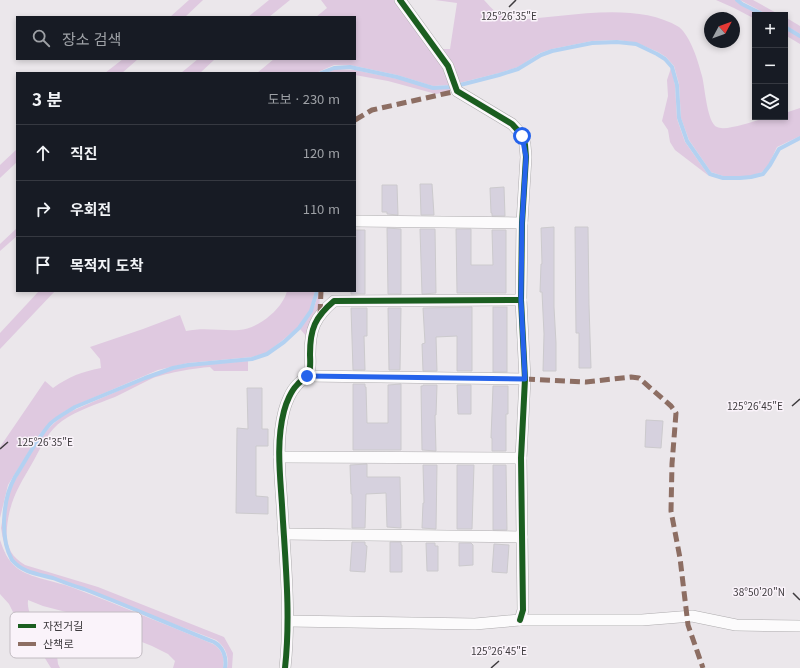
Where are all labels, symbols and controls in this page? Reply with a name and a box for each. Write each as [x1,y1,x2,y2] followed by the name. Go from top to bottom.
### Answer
[481,8,537,23] text: 125°26'35"E
[704,12,740,48] north arrow
[752,12,788,120] map controls
[752,12,788,48] button: +
[16,16,356,60] search box
[30,27,52,49] icon: search
[62,28,121,49] text: 장소 검색
[752,48,788,84] button: −
[752,84,788,120] button: layers
[32,86,62,111] text: 3 분
[268,89,340,108] text: 도보 · 230 m
[513,127,531,145] route start
[32,142,54,164] icon: ahead
[70,142,98,163] text: 직진
[303,143,340,162] text: 120 m
[32,198,54,220] icon: right
[70,198,111,219] text: 우회전
[303,199,340,218] text: 110 m
[32,254,54,276] icon: arrive
[70,254,143,275] text: 목적지 도착
[298,367,316,385] route end
[727,398,783,413] text: 125°26'45"E
[17,434,73,449] text: 125°26'35"E
[733,584,785,599] text: 38°50'20"N
[10,612,142,658] legend
[43,617,83,633] text: 자전거길
[43,635,73,651] text: 산책로
[471,643,527,658] text: 125°26'45"E

